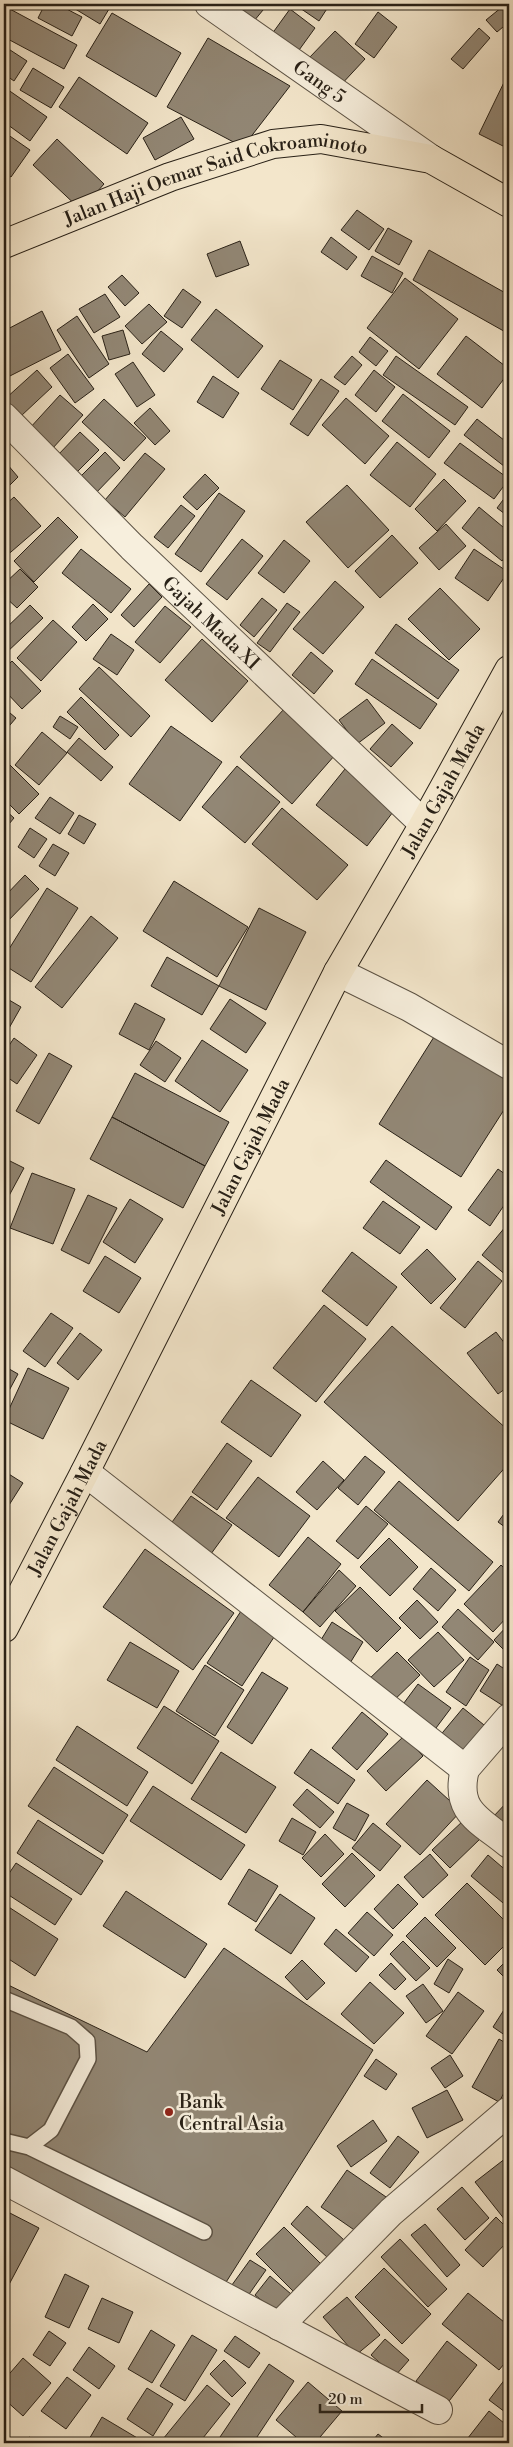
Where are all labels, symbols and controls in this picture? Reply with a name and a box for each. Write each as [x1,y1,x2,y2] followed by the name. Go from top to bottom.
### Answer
[288,55,350,109] street label: Gang 5
[59,128,370,232] street label: Jalan Haji Oemar Said Cokroaminoto
[157,571,265,675] street label: Gajah Mada XI
[396,719,490,863] street label: Jalan Gajah Mada
[206,1074,295,1220] street label: Jalan Gajah Mada
[22,1435,113,1581] street label: Jalan Gajah Mada
[178,2090,285,2136] place label: Bank Central Asia
[163,2106,175,2118] marker: Bank Central Asia
[320,2382,423,2414] scale bar
[328,2390,363,2409] text: 20 m

